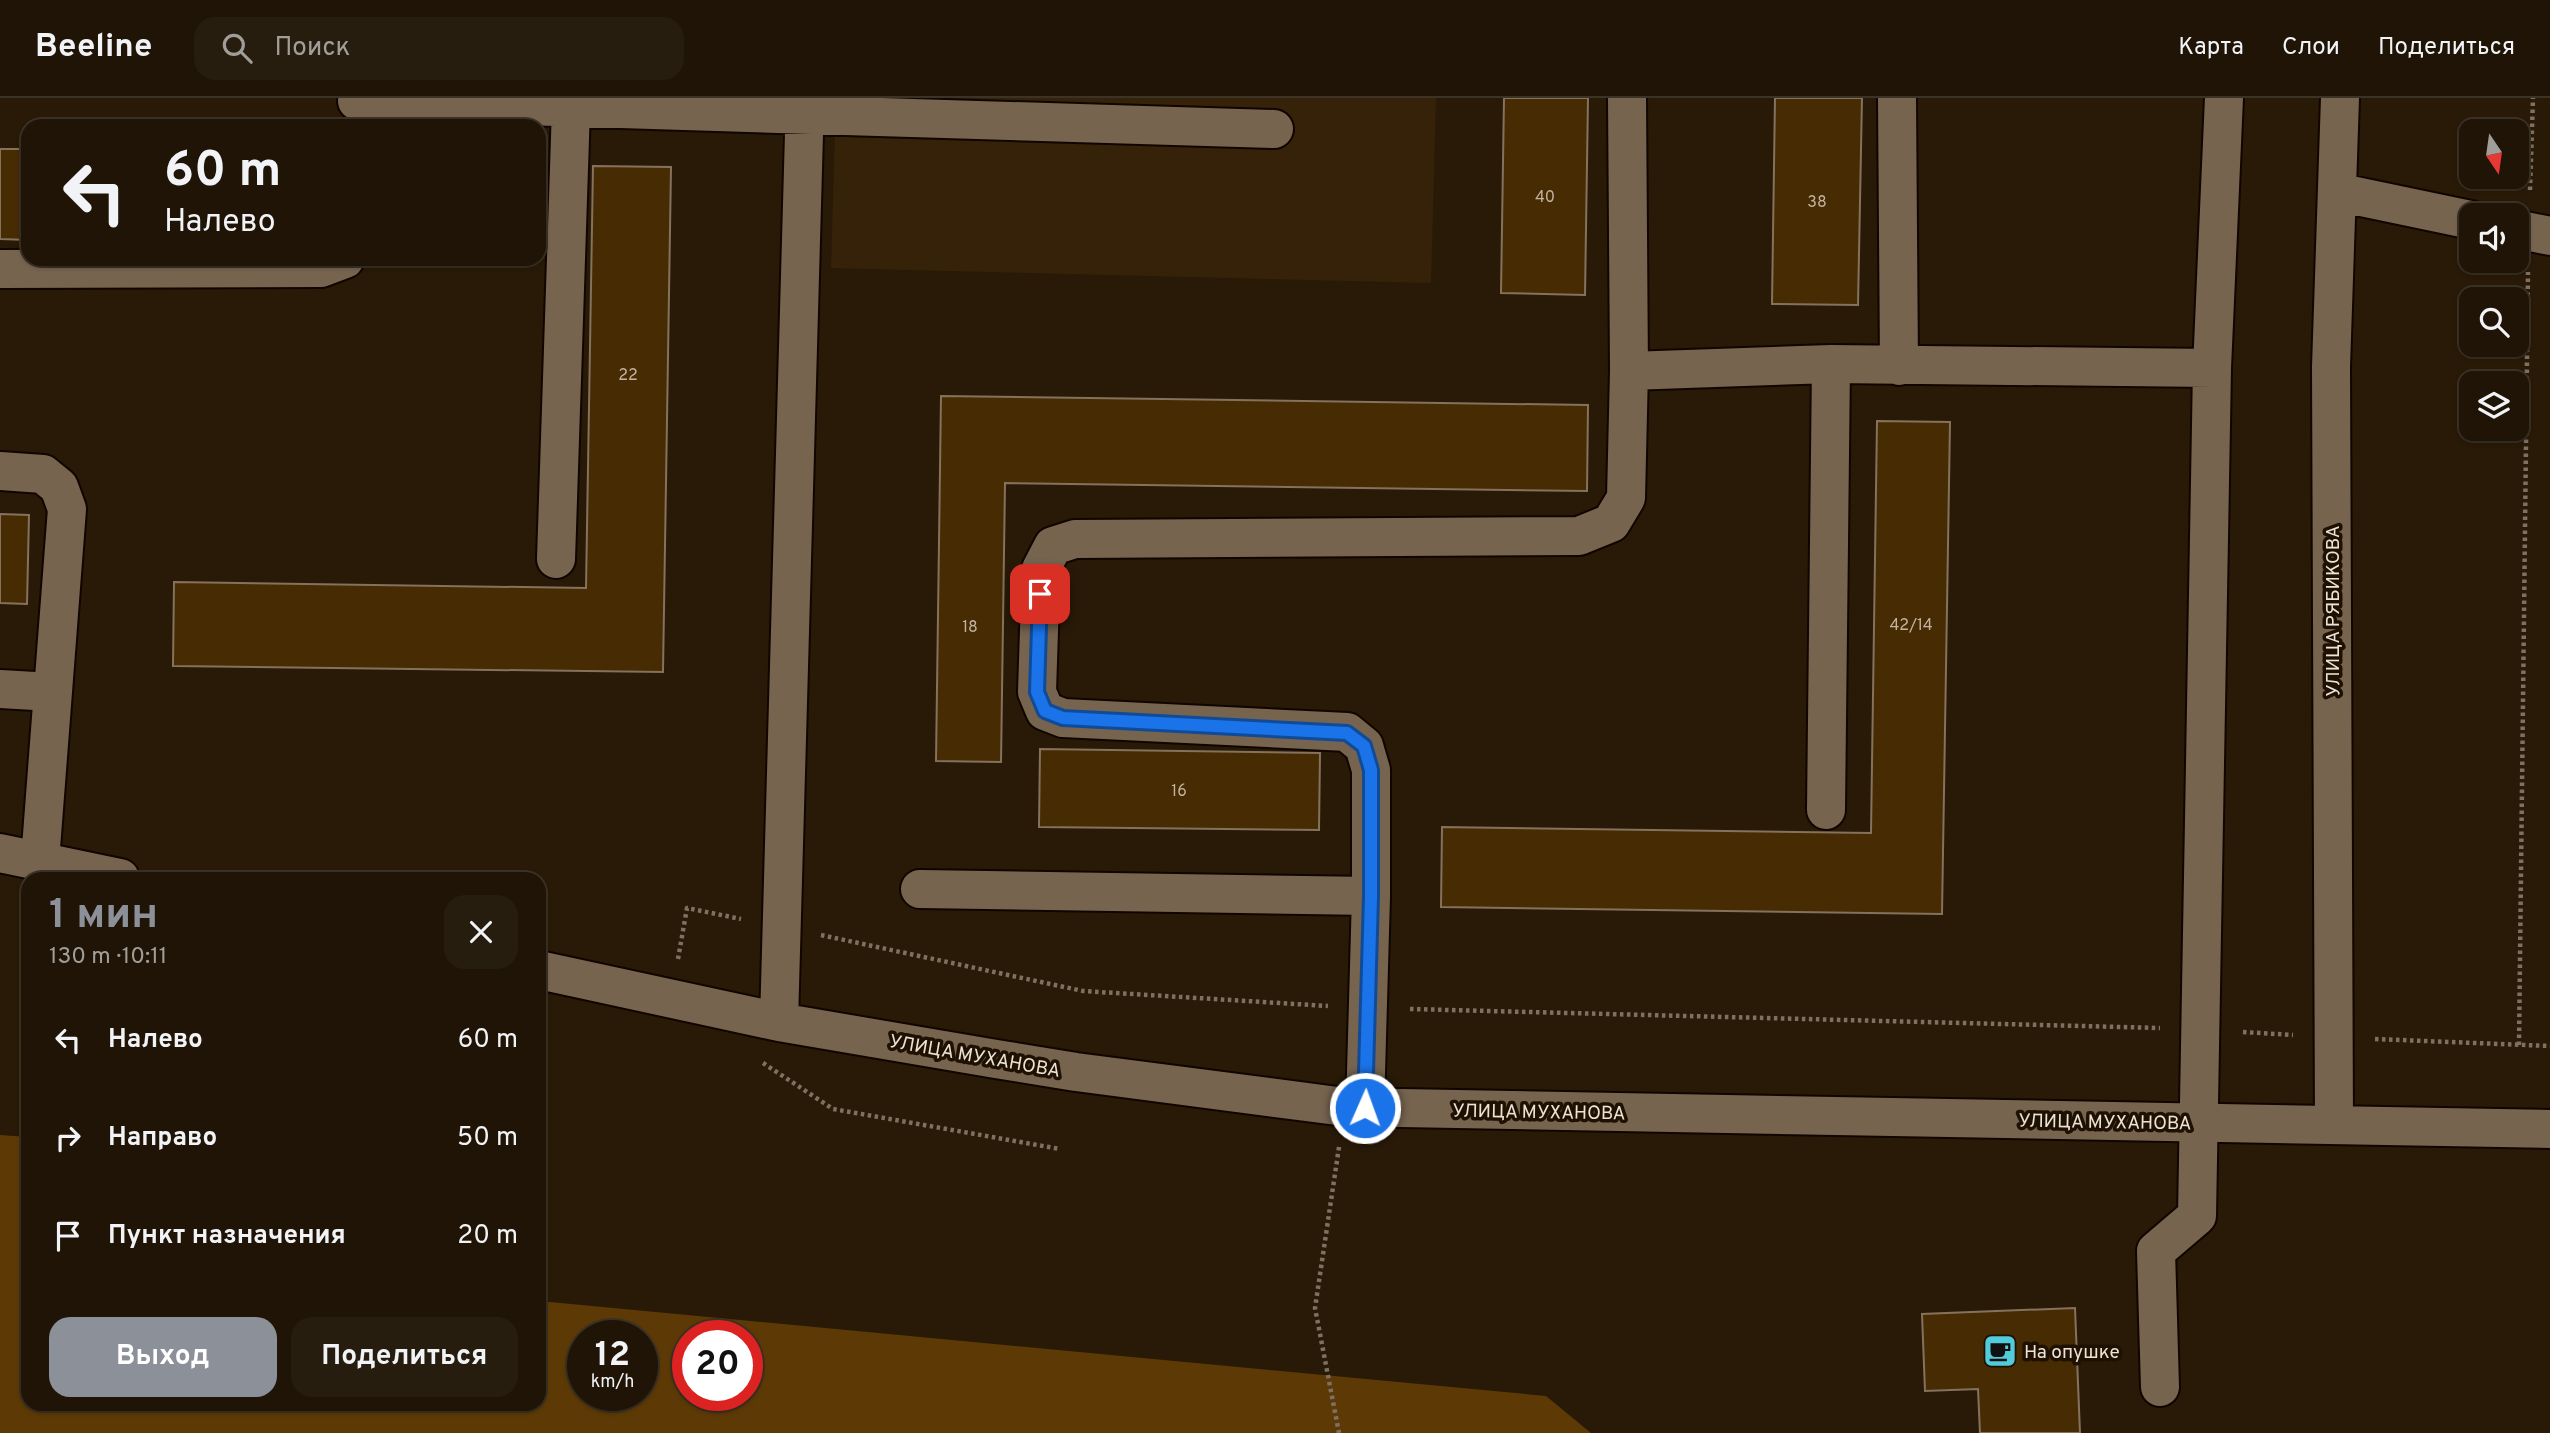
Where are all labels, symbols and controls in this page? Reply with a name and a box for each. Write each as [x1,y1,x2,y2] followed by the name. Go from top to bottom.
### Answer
[194,17,684,80] search box
[35,27,152,69] text: Beeline
[218,29,256,67] icon: search
[274,32,350,65] text: Поиск
[2178,33,2244,63] text: Карта
[2282,33,2340,63] text: Слои
[2378,33,2515,63] text: Поделиться
[2459,119,2529,189] north arrow
[2459,119,2529,441] map controls
[164,142,282,204] text: 60 m
[49,147,140,238] icon: left
[1535,188,1555,208] house number: 40
[1807,193,1827,213] house number: 38
[164,203,276,243] text: Налево
[2459,203,2529,273] button: sound
[2459,287,2529,357] button: search
[618,366,638,386] house number: 22
[2459,371,2529,441] button: layers
[2322,525,2346,697] street label: УЛИЦА РЯБИКОВА
[1010,564,1070,624] pin
[1021,575,1059,613] icon: arrive
[1889,616,1933,636] house number: 42/14
[962,618,978,638] house number: 18
[1171,782,1187,802] house number: 16
[49,890,158,943] text: 1 мин
[444,895,518,969] button: close
[49,943,167,972] text: 130 m · 10:11
[49,1021,87,1059] icon: left
[108,1024,203,1057] text: Налево
[458,1024,518,1057] text: 60 m
[887,1030,1062,1084] street label: УЛИЦА МУХАНОВА
[1328,1071,1402,1145] position arrow
[1452,1099,1626,1127] street label: УЛИЦА МУХАНОВА
[2018,1109,2192,1137] street label: УЛИЦА МУХАНОВА
[49,1119,87,1157] icon: right
[108,1122,217,1155] text: Направо
[457,1122,518,1155] text: 50 m
[49,1217,87,1255] icon: arrive
[108,1220,346,1253] text: Пункт назначения
[457,1220,518,1253] text: 20 m
[49,1317,277,1397] button: Выход
[291,1317,518,1397] button: Поделиться
[672,1320,763,1411] speed limit sign: 20
[1981,1332,2019,1370] cafe icon: На опушке
[595,1334,630,1378] text: 12
[2024,1341,2120,1365] place label: На опушке
[591,1371,634,1394] text: km/h

